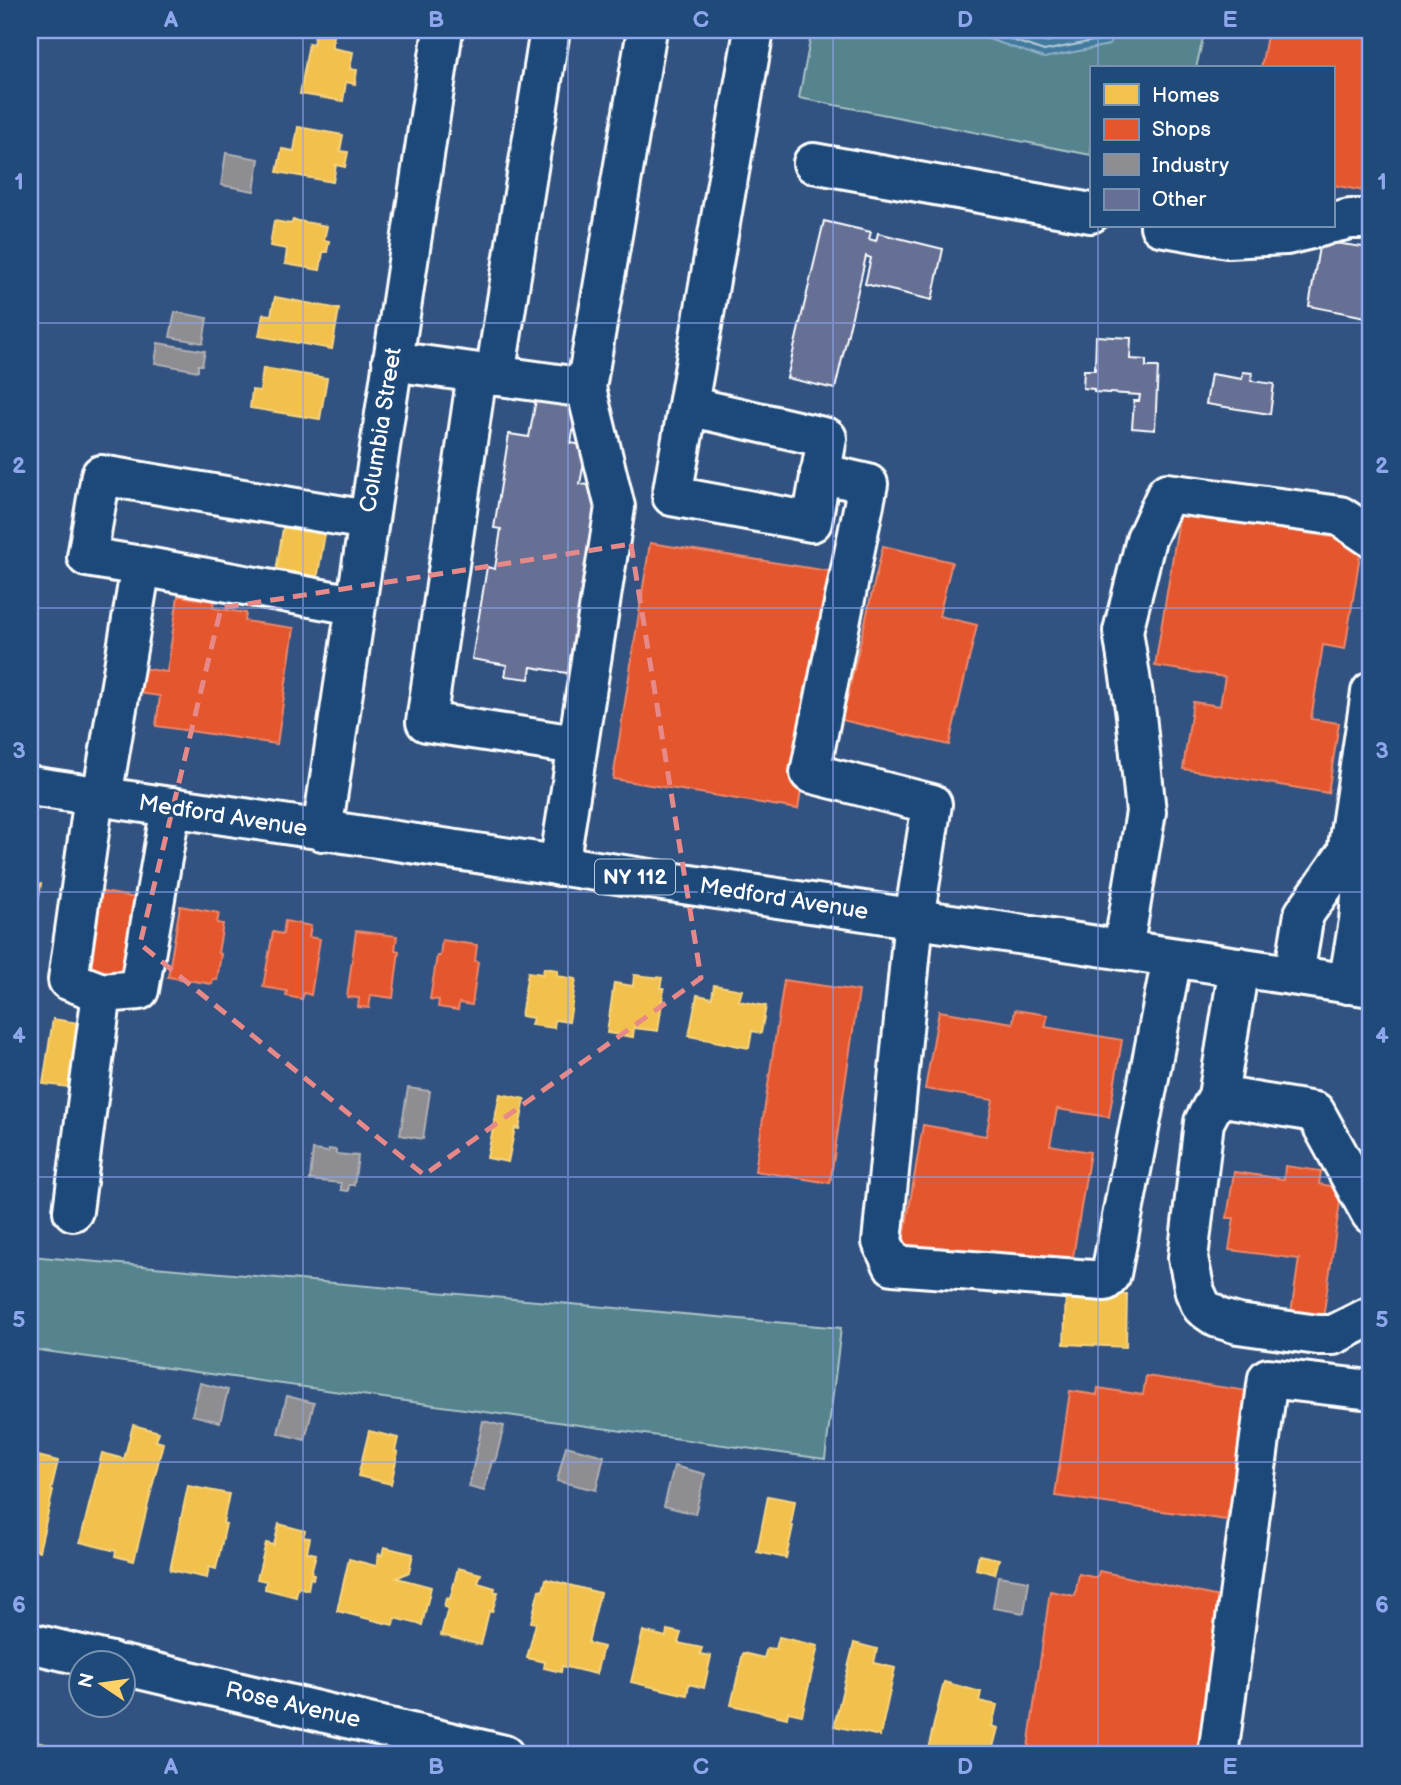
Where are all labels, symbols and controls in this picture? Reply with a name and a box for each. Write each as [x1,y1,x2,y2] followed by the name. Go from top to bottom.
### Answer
[163,6,179,34] text: A
[428,6,444,34] text: B
[693,6,709,34] text: C
[957,6,973,34] text: D
[1223,6,1238,34] text: E
[1090,66,1334,228] legend
[1152,83,1220,108] text: Homes
[1152,117,1211,142] text: Shops
[1152,153,1230,178] text: Industry
[14,168,24,196] text: 1
[1377,168,1387,196] text: 1
[1152,187,1207,212] text: Other
[354,345,408,515] street label: Columbia Street
[12,452,26,480] text: 2
[1375,452,1389,480] text: 2
[12,737,26,765] text: 3
[1375,737,1389,765] text: 3
[137,789,309,843] street label: Medford Avenue
[595,860,675,894] road number: NY 112
[698,872,870,926] street label: Medford Avenue
[12,1022,26,1050] text: 4
[1375,1022,1389,1050] text: 4
[12,1306,26,1334] text: 5
[1375,1306,1389,1334] text: 5
[12,1591,26,1619] text: 6
[1375,1591,1389,1619] text: 6
[66,1648,136,1718] north arrow
[74,1671,100,1690] text: N
[223,1676,363,1734] street label: Rose Avenue
[163,1753,179,1781] text: A
[428,1753,444,1781] text: B
[693,1753,709,1781] text: C
[957,1753,973,1781] text: D
[1223,1753,1238,1781] text: E

